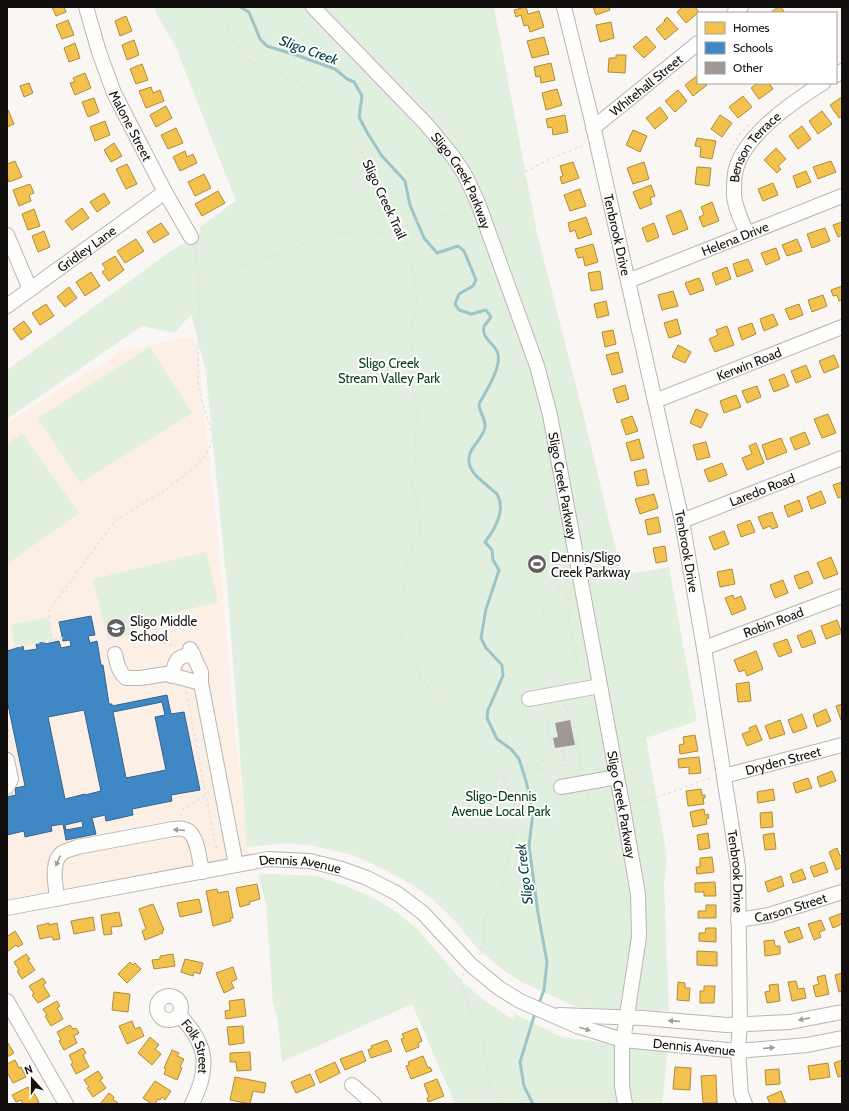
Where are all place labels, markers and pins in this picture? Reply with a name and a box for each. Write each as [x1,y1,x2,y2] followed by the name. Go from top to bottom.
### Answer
[551,549,631,580] place label: Dennis/Sligo Creek Parkway
[526,553,548,575] sports icon: Dennis/Sligo Creek Parkway
[130,613,198,644] place label: Sligo Middle School
[105,617,127,639] school or university icon: Sligo Middle School

